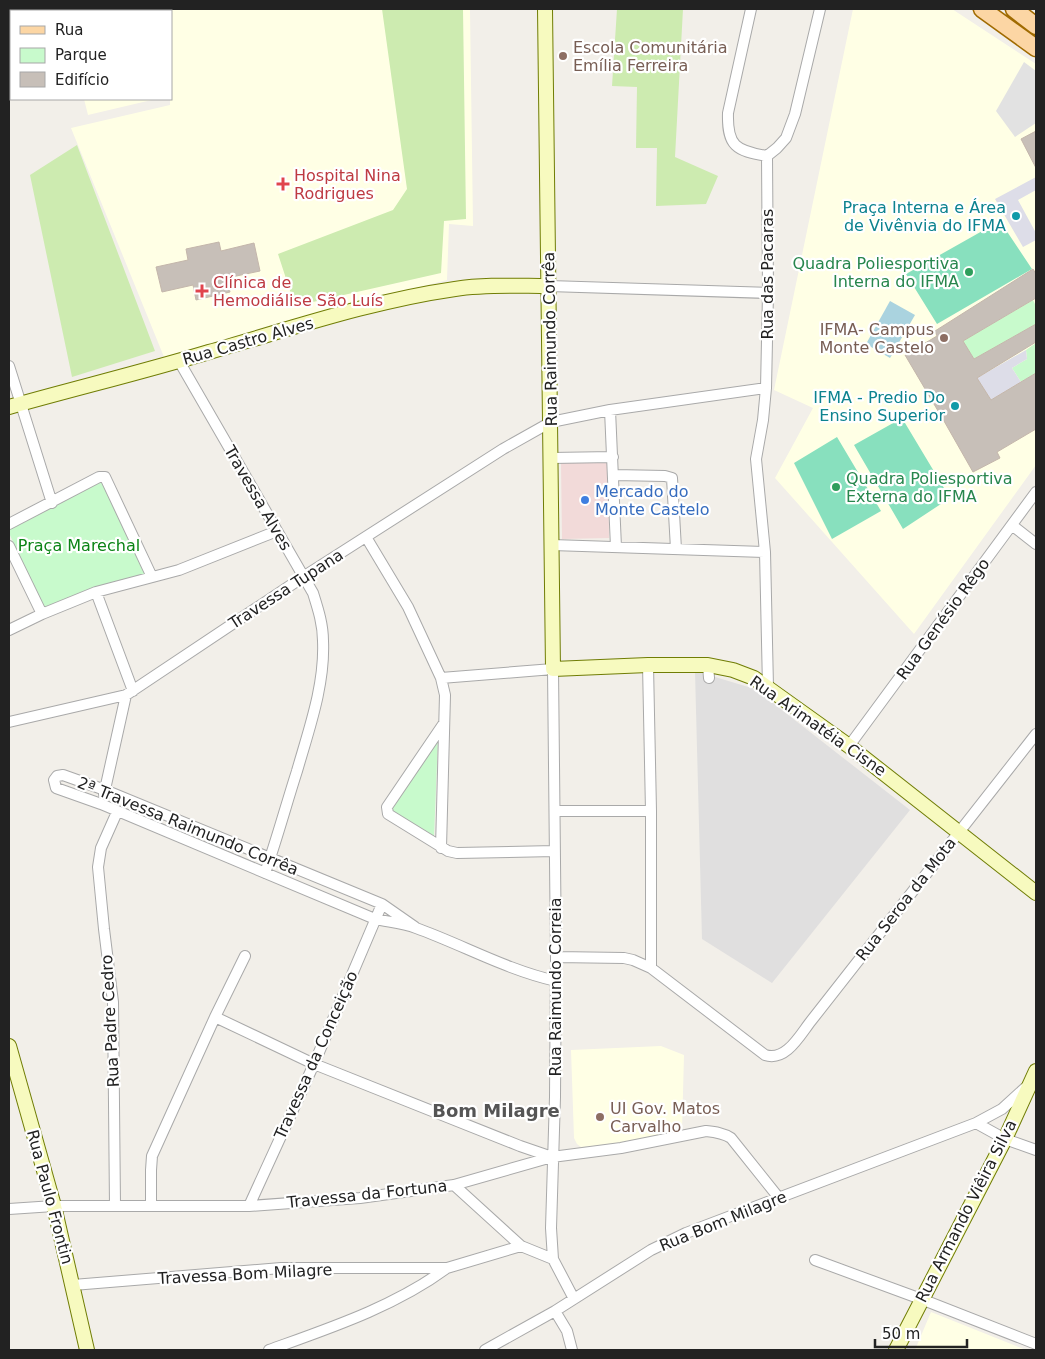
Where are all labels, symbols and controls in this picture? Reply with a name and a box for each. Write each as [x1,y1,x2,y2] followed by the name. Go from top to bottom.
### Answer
[10,10,172,100] legend
[55,21,83,39] text: Rua
[573,38,728,75] place label: Escola Comunitária Emília Ferreira
[55,46,107,64] text: Parque
[557,50,569,62] marker: Escola Comunitária Emília Ferreira
[55,71,109,89] text: Edifício
[294,166,401,203] place label: Hospital Nina Rodrigues
[276,177,290,191] marker: Hospital Nina Rodrigues
[843,198,1006,235] place label: Praça Interna e Área de Vivênvia do IFMA
[758,209,777,339] street label: Rua das Pacaras
[1010,210,1022,222] marker: Praça Interna e Área de Vivênvia do IFMA
[539,252,561,426] street label: Rua Raimundo Corrêa
[792,254,959,291] place label: Quadra Poliesportiva Interna do IFMA
[963,266,975,278] marker: Quadra Poliesportiva Interna do IFMA
[213,273,383,310] place label: Clínica de Hemodiálise São Luís
[195,284,209,298] marker: Clínica de Hemodiálise São Luís
[180,313,316,369] street label: Rua Castro Alves
[819,320,934,357] place label: IFMA- Campus Monte Castelo
[938,332,950,344] marker: IFMA- Campus Monte Castelo
[813,388,945,425] place label: IFMA - Predio Do Ensino Superior
[949,400,961,412] marker: IFMA - Predio Do Ensino Superior
[220,441,296,554] street label: Travessa Alves
[846,469,1013,506] place label: Quadra Poliesportiva Externa do IFMA
[830,481,842,493] marker: Quadra Poliesportiva Externa do IFMA
[595,482,710,519] place label: Mercado do Monte Castelo
[579,494,591,506] marker: Mercado do Monte Castelo
[18,536,140,555] park label: Praça Marechal
[225,545,347,633] street label: Travessa Tupana
[893,555,993,683] street label: Rua Genésio Rêgo
[746,672,890,780] street label: Rua Arimatéia Cisne
[75,773,301,879] street label: 2ª Travessa Raimundo Corrêa
[852,834,960,964] street label: Rua Seroa da Mota
[546,898,565,1076] street label: Rua Raimundo Correia
[97,954,123,1088] street label: Rua Padre Cedro
[270,968,362,1143] street label: Travessa da Conceição
[610,1099,720,1136] place label: UI Gov. Matos Carvalho
[432,1100,560,1121] district label: Bom Milagre
[594,1111,606,1123] marker: UI Gov. Matos Carvalho
[912,1117,1020,1305] street label: Rua Armando Viêira Silva
[23,1128,77,1266] street label: Rua Paulo Frontin
[285,1176,448,1212] street label: Travessa da Fortuna
[657,1187,789,1255] street label: Rua Bom Milagre
[156,1260,333,1288] street label: Travessa Bom Milagre
[875,1316,968,1348] scale bar
[882,1325,920,1343] text: 50 m

